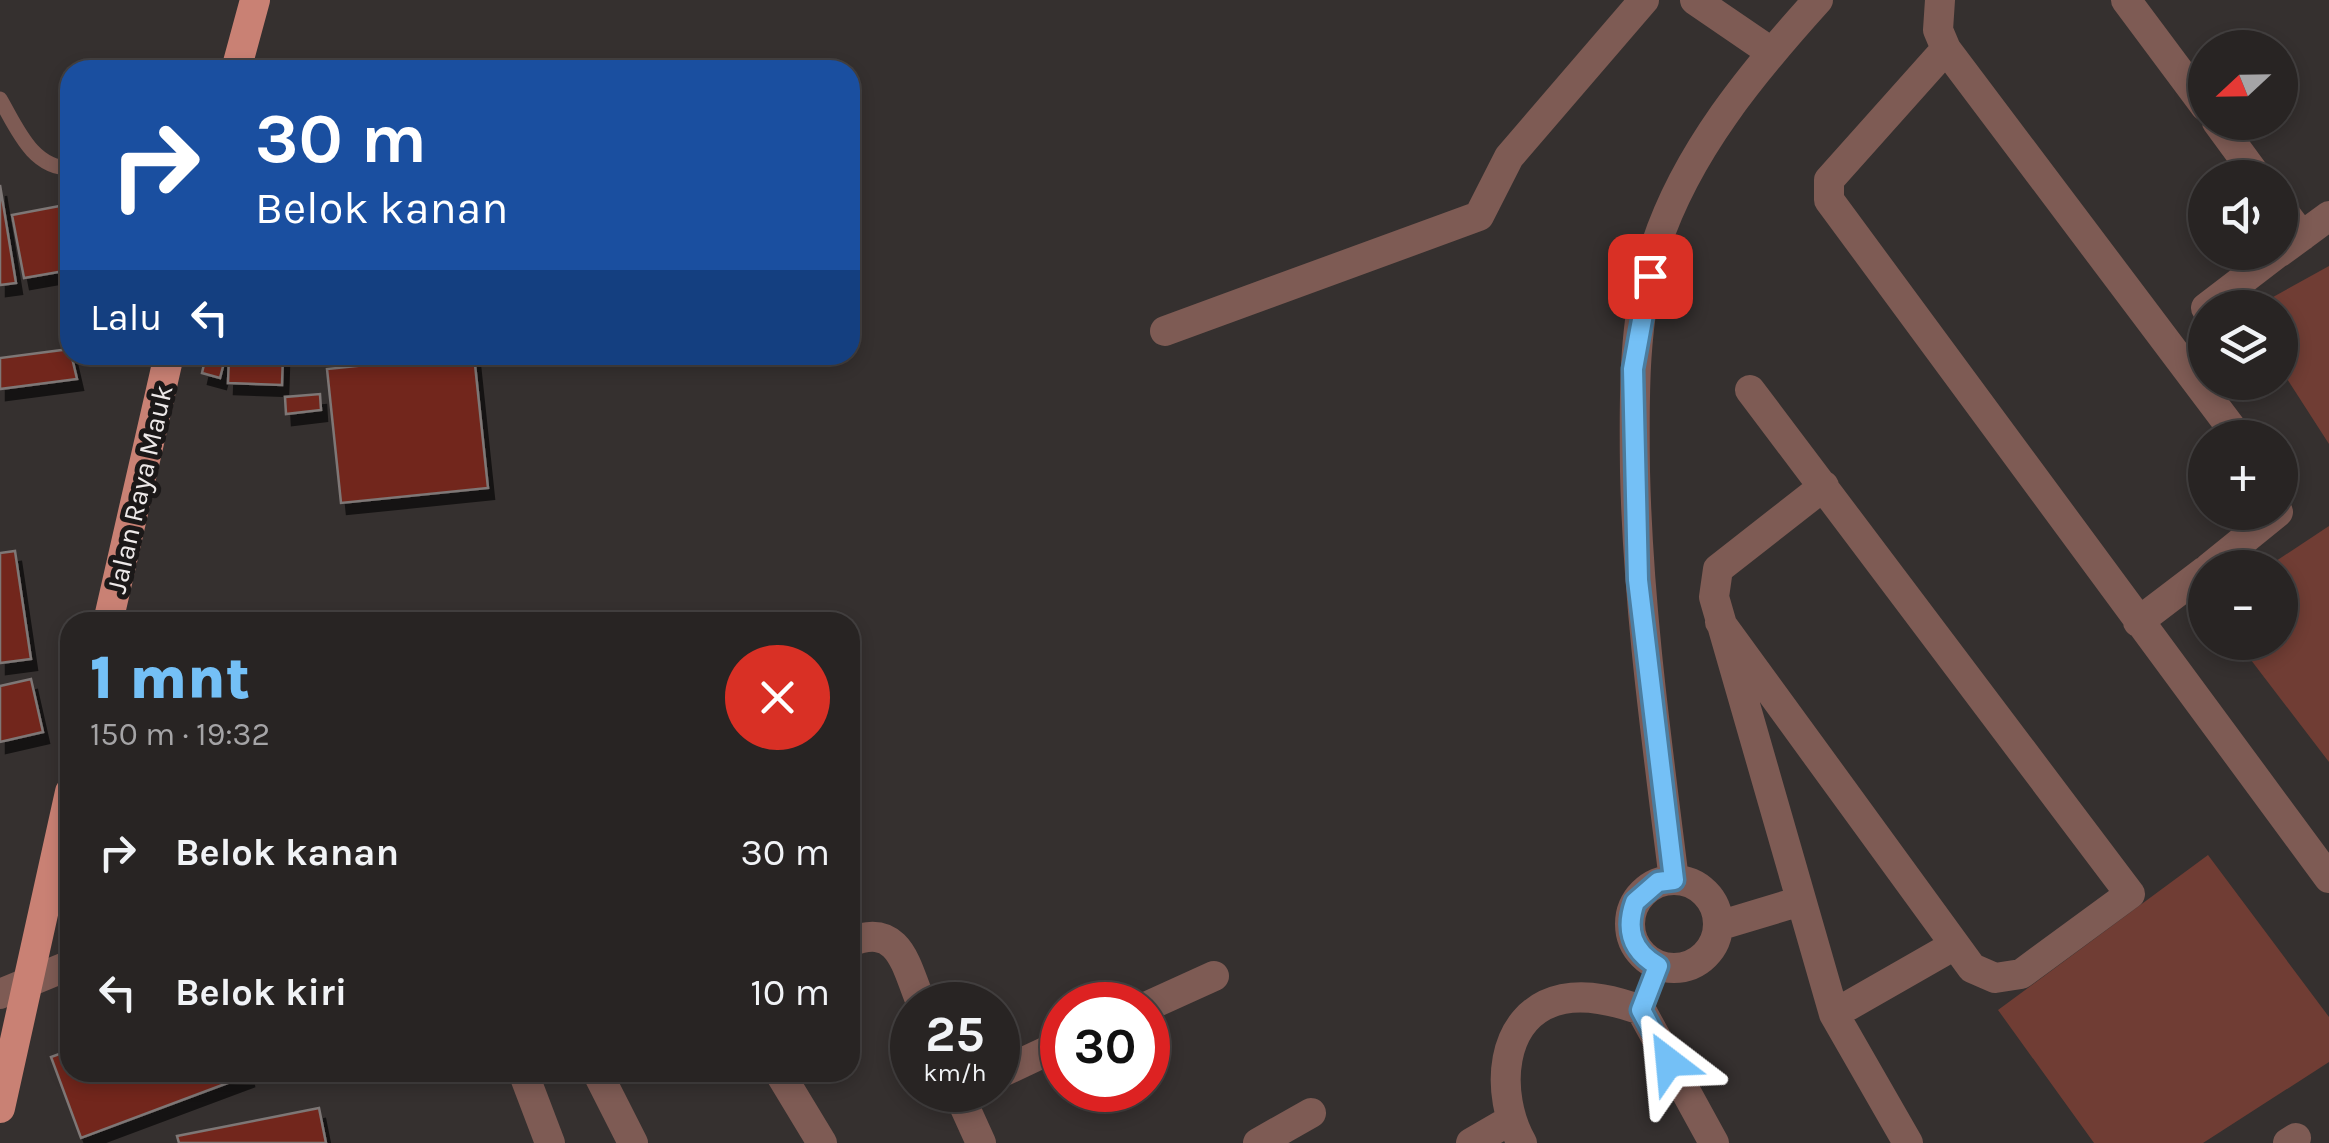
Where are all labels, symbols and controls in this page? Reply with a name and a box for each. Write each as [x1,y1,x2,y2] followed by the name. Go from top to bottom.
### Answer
[2188,30,2298,140] north arrow
[2188,30,2298,660] map controls
[255,98,427,180] text: 30 m
[90,100,220,230] icon: right
[2188,160,2298,270] button: sound
[255,182,509,234] text: Belok kanan
[1608,234,1693,319] pin
[1623,249,1678,304] icon: arrive
[182,290,237,345] icon: left
[2188,290,2298,400] button: layers
[90,295,162,340] text: Lalu
[99,382,180,597] street label: Jalan Raya Mauk
[2188,420,2298,530] button: +
[2188,550,2298,660] button: −
[90,643,250,713] text: 1 mnt
[725,645,830,750] button: close
[90,716,270,753] text: 150 m · 19:32
[90,825,145,880] icon: right
[175,830,399,875] text: Belok kanan
[740,830,830,875] text: 30 m
[90,965,145,1020] icon: left
[175,970,347,1015] text: Belok kiri
[750,970,830,1015] text: 10 m
[1040,982,1170,1112] speed limit sign: 30
[925,1005,985,1064] text: 25
[1617,1010,1721,1114] position arrow
[923,1058,987,1087] text: km/h

